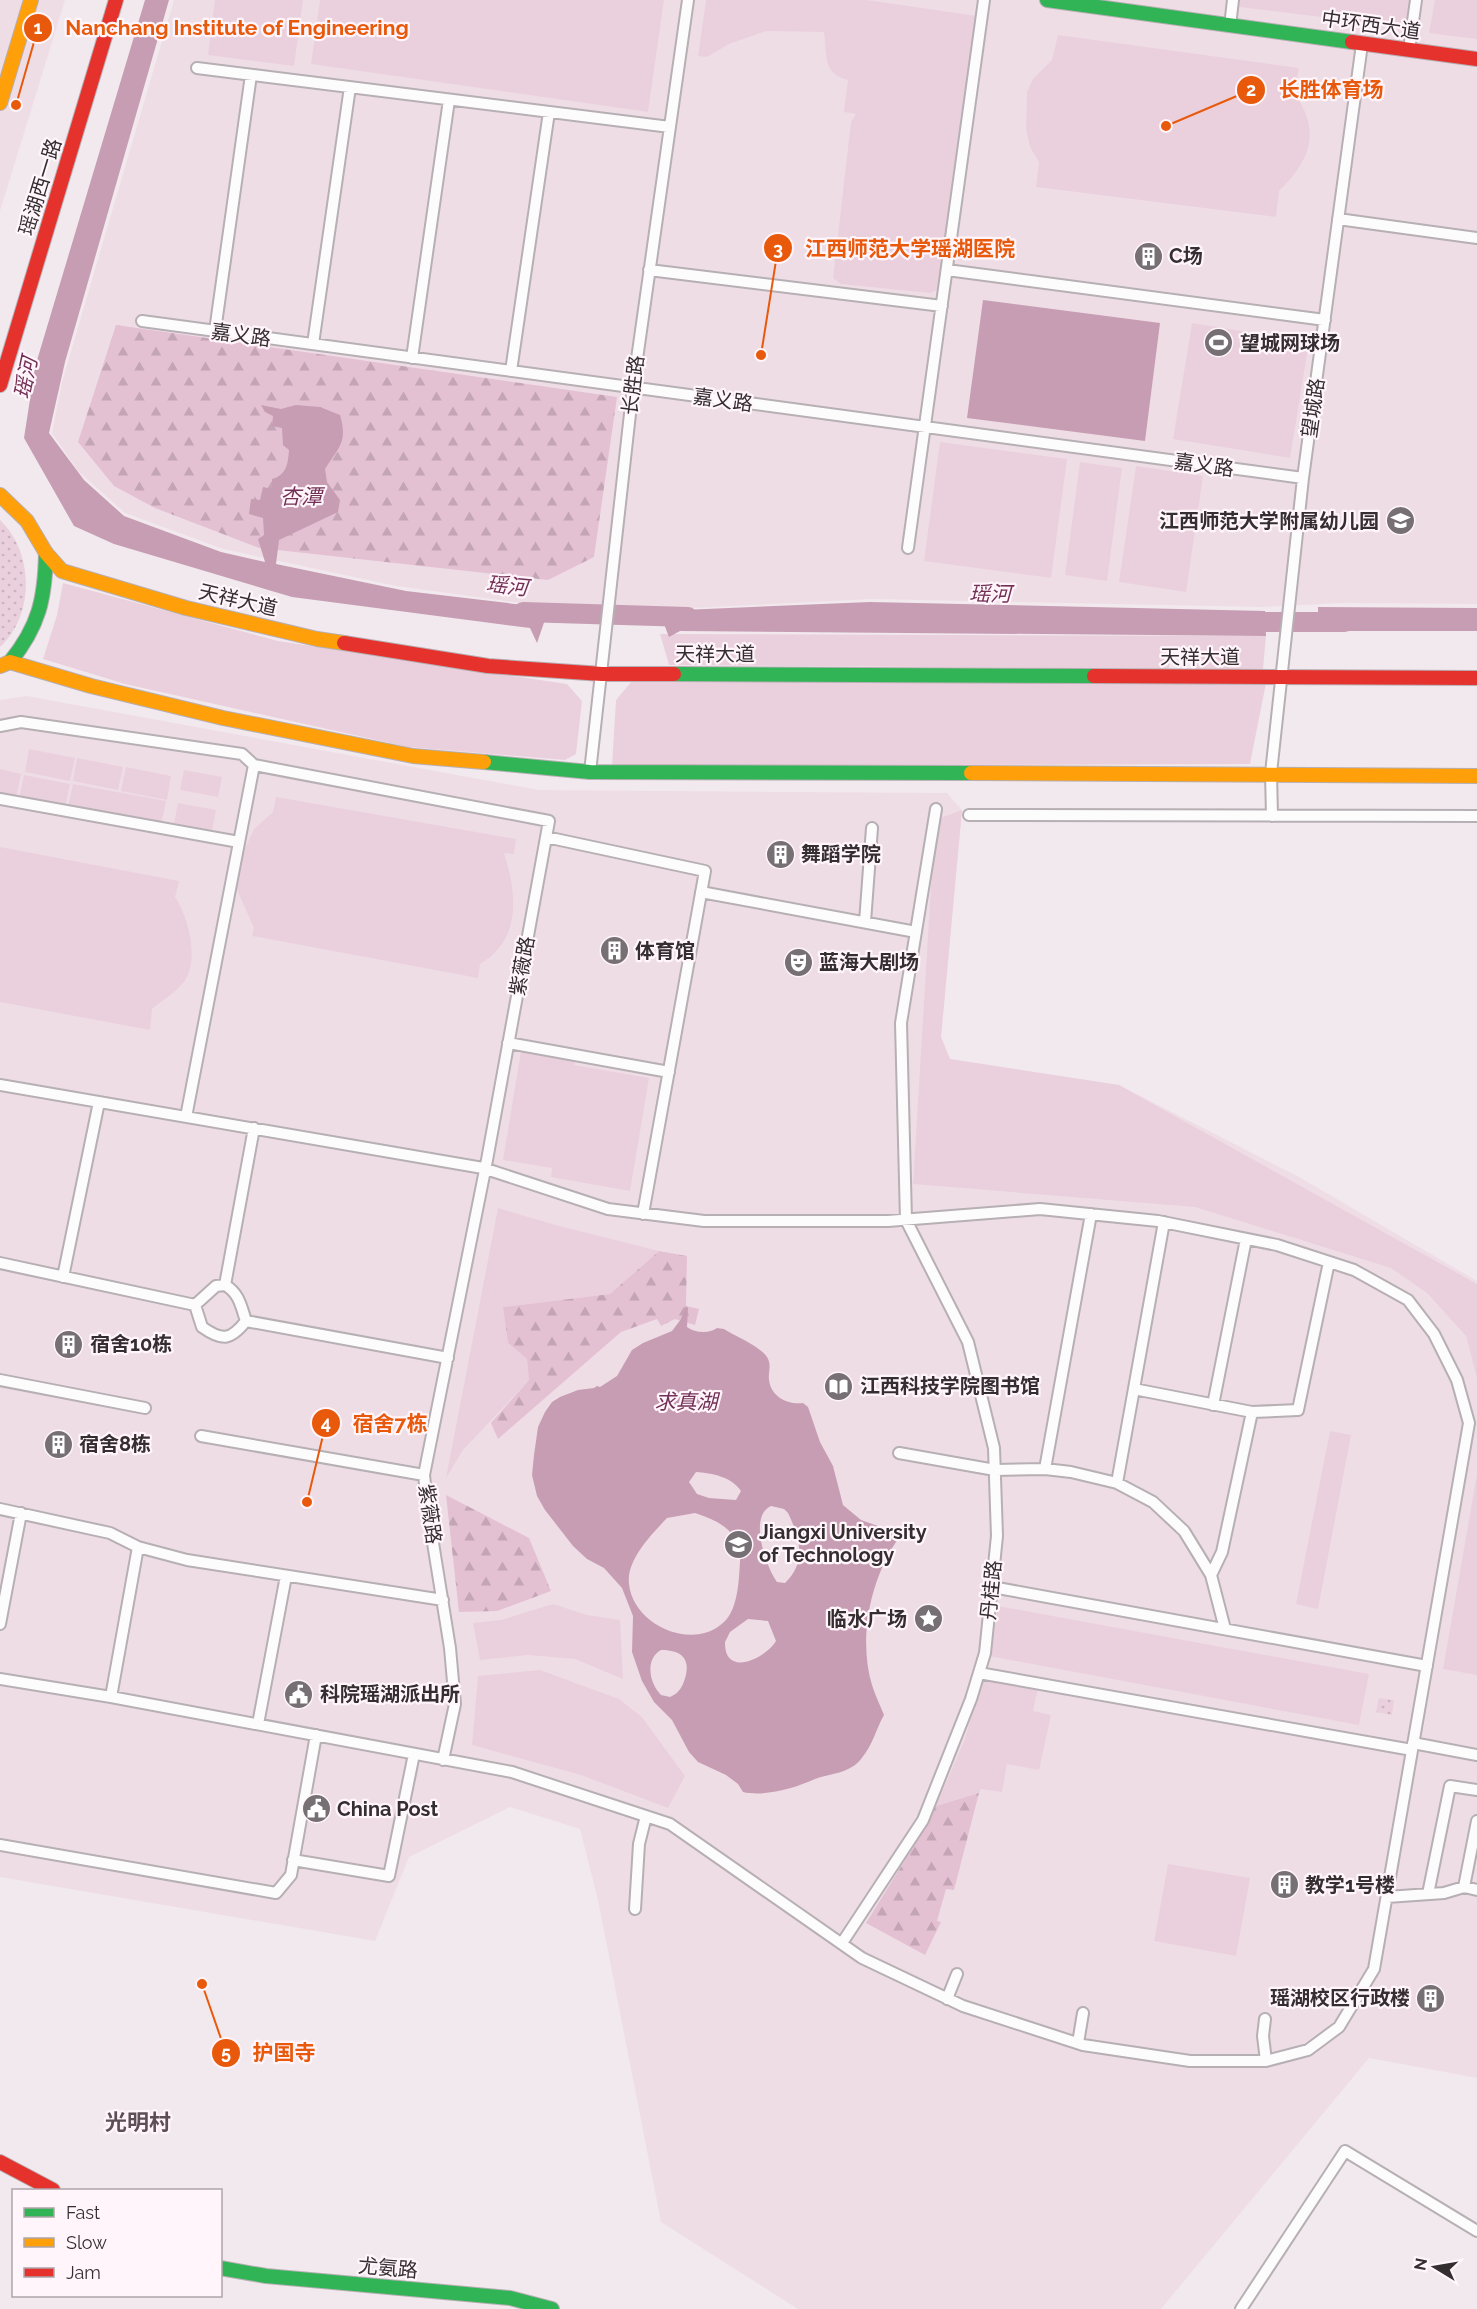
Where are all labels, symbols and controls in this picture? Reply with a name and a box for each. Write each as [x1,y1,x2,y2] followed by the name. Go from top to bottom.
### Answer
[1320,6,1422,44] street label: 中环西大道
[23,8,421,47] callout: Nanchang Institute of Engineering
[65,15,409,40] text: Nanchang Institute of Engineering
[34,17,43,38] text: 1
[1236,70,1395,109] callout: 长胜体育场
[1279,77,1384,102] text: 长胜体育场
[1246,79,1256,100] text: 2
[14,136,66,238] street label: 瑶湖西一路
[763,229,1027,268] callout: 江西师范大学瑶湖医院
[805,236,1015,261] text: 江西师范大学瑶湖医院
[773,238,783,259] text: 3
[1132,240,1164,272] building icon: C场
[1169,244,1203,268] place label: C场
[210,319,272,351] street label: 嘉义路
[1203,327,1235,359] sports icon: 望城网球场
[1240,331,1340,355] place label: 望城网球场
[9,351,43,401] water label: 瑶河
[617,354,649,416] street label: 长胜路
[1297,377,1329,439] street label: 望城路
[692,384,754,416] street label: 嘉义路
[1173,449,1235,481] street label: 嘉义路
[280,484,326,509] water label: 杏潭
[1384,505,1416,537] school or university icon: 江西师范大学附属幼儿园
[1159,509,1379,533] place label: 江西师范大学附属幼儿园
[485,571,533,601] water label: 瑶河
[196,579,280,621] street label: 天祥大道
[969,581,1015,606] water label: 瑶河
[675,642,755,666] street label: 天祥大道
[1160,645,1240,669] street label: 天祥大道
[764,838,796,870] building icon: 舞蹈学院
[801,842,881,866] place label: 舞蹈学院
[505,934,539,998] street label: 紫薇路
[598,935,630,967] building icon: 体育馆
[635,939,695,963] place label: 体育馆
[782,946,814,978] theatre icon: 蓝海大剧场
[819,950,919,974] place label: 蓝海大剧场
[53,1328,85,1360] building icon: 宿舍10栋
[90,1332,172,1356] place label: 宿舍10栋
[823,1370,855,1402] library icon: 江西科技学院图书馆
[860,1374,1040,1398] place label: 江西科技学院图书馆
[655,1389,720,1414] water label: 求真湖
[311,1404,439,1443] callout: 宿舍7栋
[353,1411,427,1436] text: 宿舍7栋
[321,1412,331,1433] text: 4
[42,1428,74,1460] building icon: 宿舍8栋
[79,1432,151,1456] place label: 宿舍8栋
[414,1483,446,1545] street label: 紫薇路
[759,1520,927,1567] place label: Jiangxi University of Technology
[722,1528,754,1560] school or university icon: Jiangxi University of Technology
[976,1559,1006,1621] street label: 丹桂路
[912,1603,944,1635] place icon: 临水广场
[827,1607,907,1631] place label: 临水广场
[283,1678,315,1710] public building icon: 科院瑶湖派出所
[320,1682,460,1706] place label: 科院瑶湖派出所
[300,1793,332,1825] public building icon: China Post
[337,1797,438,1821] place label: China Post
[1268,1869,1300,1901] building icon: 教学1号楼
[1305,1873,1395,1897] place label: 教学1号楼
[1415,1982,1447,2014] building icon: 瑶湖校区行政楼
[1270,1986,1410,2010] place label: 瑶湖校区行政楼
[211,2033,328,2072] callout: 护国寺
[253,2040,316,2065] text: 护国寺
[221,2042,231,2063] text: 5
[105,2109,171,2135] district label: 光明村
[12,2189,222,2297] legend
[66,2202,100,2223] text: Fast
[66,2232,107,2253] text: Slow
[1405,2237,1465,2297] north arrow
[357,2253,419,2283] street label: 尤氨路
[1410,2256,1431,2272] text: N
[66,2262,101,2283] text: Jam

